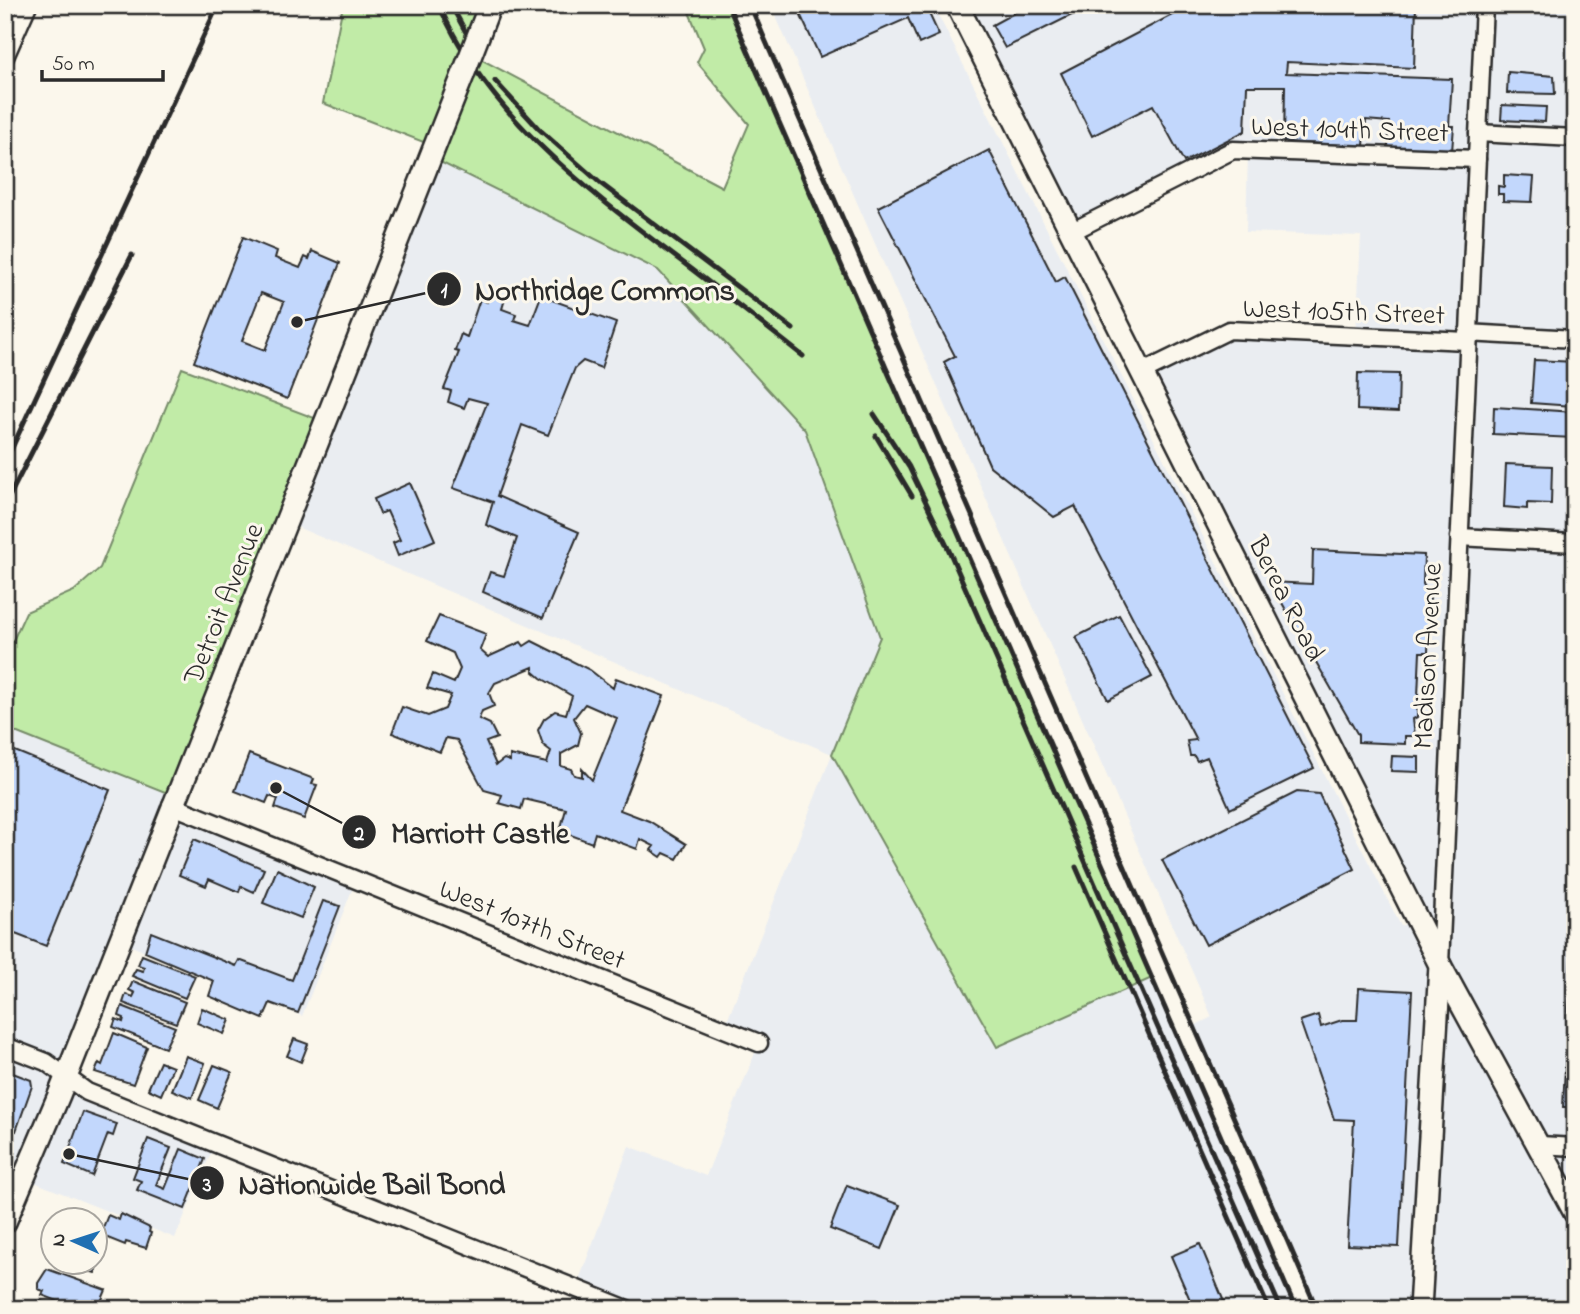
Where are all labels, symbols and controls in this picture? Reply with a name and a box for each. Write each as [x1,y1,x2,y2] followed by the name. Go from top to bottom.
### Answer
[42,38,163,82] scale bar
[52,50,95,80] text: 50 m
[1250,108,1449,155] street label: West 104th Street
[426,264,749,315] callout: Northridge Commons
[475,271,735,316] text: Northridge Commons
[441,277,448,307] text: 1
[1242,289,1446,338] street label: West 105th Street
[174,517,276,692] street label: Detroit Avenue
[1235,529,1334,670] street label: Berea Road
[1404,562,1455,750] street label: Madison Avenue
[342,807,583,858] callout: Marriott Castle
[391,814,571,858] text: Marriott Castle
[353,820,365,850] text: 2
[432,870,631,982] street label: West 107th Street
[189,1158,519,1209] callout: Nationwide Bail Bond
[239,1165,506,1209] text: Nationwide Bail Bond
[202,1171,212,1201] text: 3
[38,1206,108,1276] north arrow
[46,1233,73,1247] text: N

